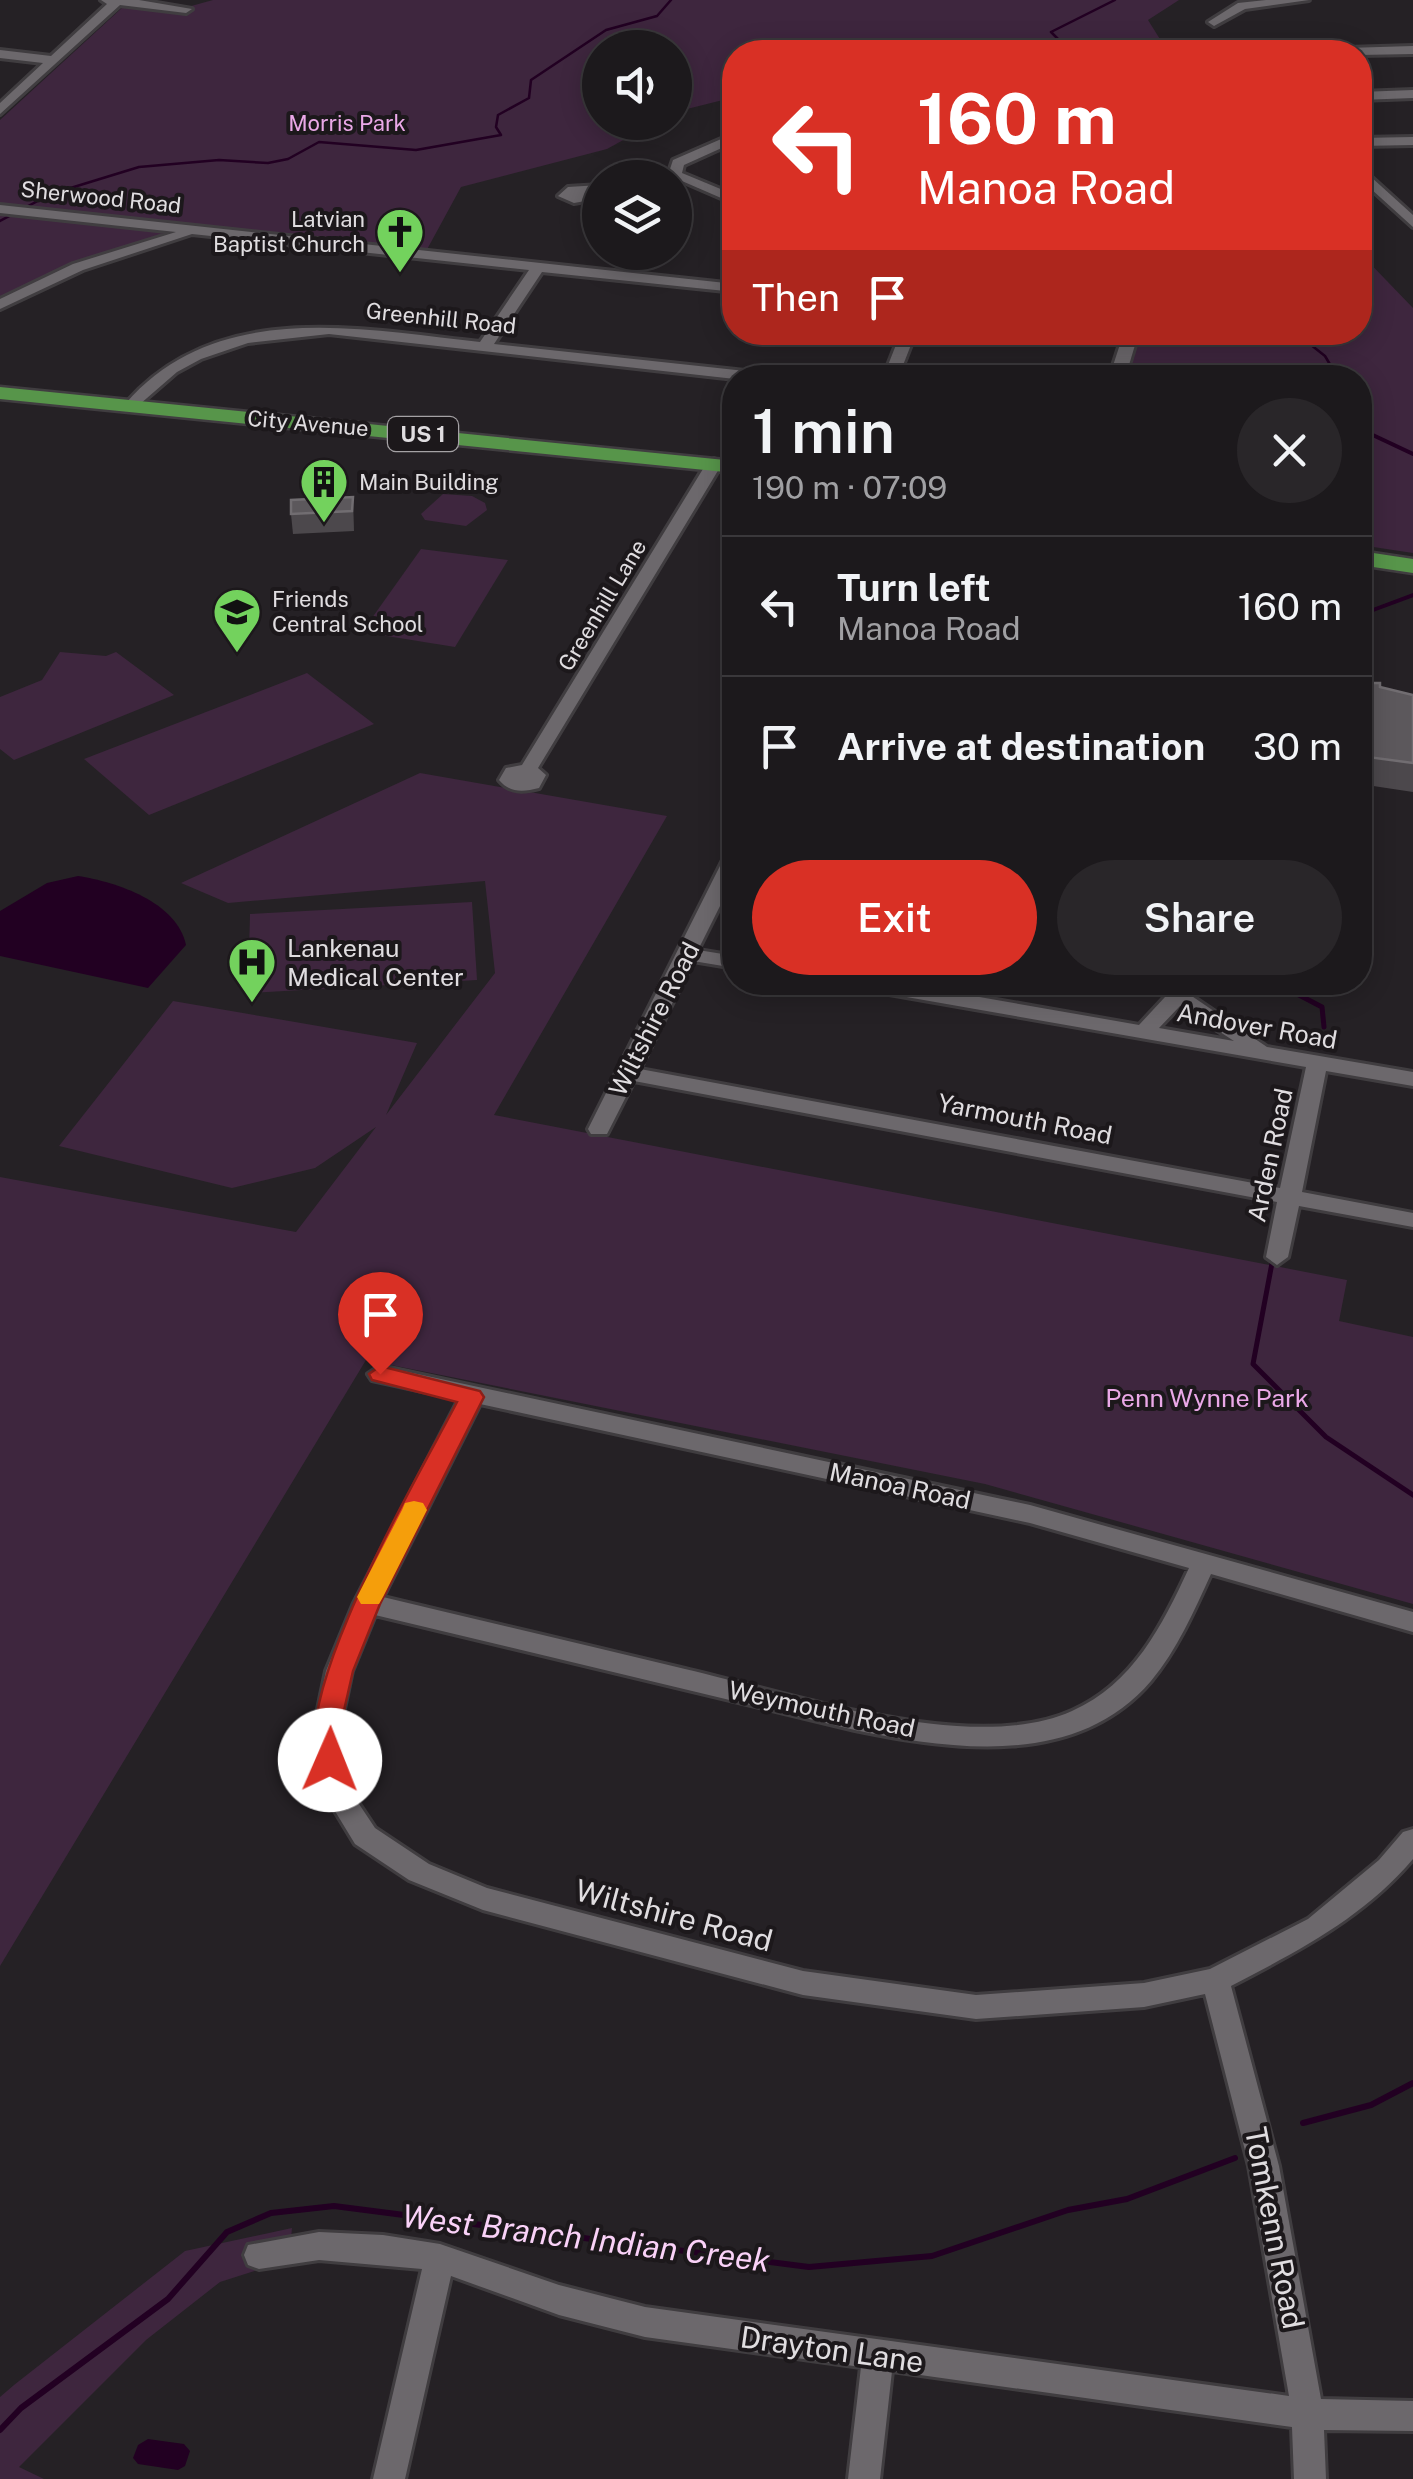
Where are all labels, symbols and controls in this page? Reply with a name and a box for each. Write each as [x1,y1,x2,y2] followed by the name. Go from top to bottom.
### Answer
[582,30,692,270] map controls
[582,30,692,140] button: sound
[917,77,1117,160] text: 160 m
[752,80,882,210] icon: left
[288,110,406,136] park label: Morris Park
[582,160,692,270] button: layers
[917,161,1175,214] text: Manoa Road
[19,176,183,218] street label: Sherwood Road
[213,206,365,257] place label: Latvian Baptist Church
[374,206,426,274] church icon: Latvian Baptist Church
[860,270,915,325] icon: arrive
[752,275,840,320] text: Then
[365,297,517,339] street label: Greenhill Road
[752,396,895,467] text: 1 min
[1237,398,1342,503] button: close
[246,405,370,441] street label: City Avenue
[388,417,458,451] road number: US 1
[298,456,350,524] building icon: Main Building
[359,469,499,495] place label: Main Building
[752,469,947,506] text: 190 m · 07:09
[553,535,651,675] street label: Greenhill Lane
[837,565,991,610] text: Turn left
[752,579,807,634] icon: left
[1238,584,1342,629] text: 160 m
[211,586,263,654] school or university icon: Friends Central School
[272,586,424,637] place label: Friends Central School
[837,610,1021,647] text: Manoa Road
[752,719,807,774] icon: arrive
[837,724,1205,769] text: Arrive at destination
[1253,724,1342,769] text: 30 m
[752,860,1037,975] button: Exit
[1057,860,1342,975] button: Share
[287,933,464,992] place label: Lankenau Medical Center
[226,936,278,1004] hospital icon: Lankenau Medical Center
[602,937,706,1101] street label: Wiltshire Road
[1174,997,1340,1055] street label: Andover Road
[1241,1085,1299,1225] street label: Arden Road
[935,1087,1115,1151] street label: Yarmouth Road
[338,1272,423,1375] pin
[353,1287,408,1342] icon: arrive
[1105,1383,1309,1413] park label: Penn Wynne Park
[827,1456,973,1516] street label: Manoa Road
[726,1675,918,1743] street label: Weymouth Road
[278,1708,382,1812] position arrow
[572,1871,776,1959] street label: Wiltshire Road
[1238,2124,1312,2332] street label: Tomkenn Road
[400,2197,773,2279] water label: West Branch Indian Creek
[738,2318,926,2380] street label: Drayton Lane

